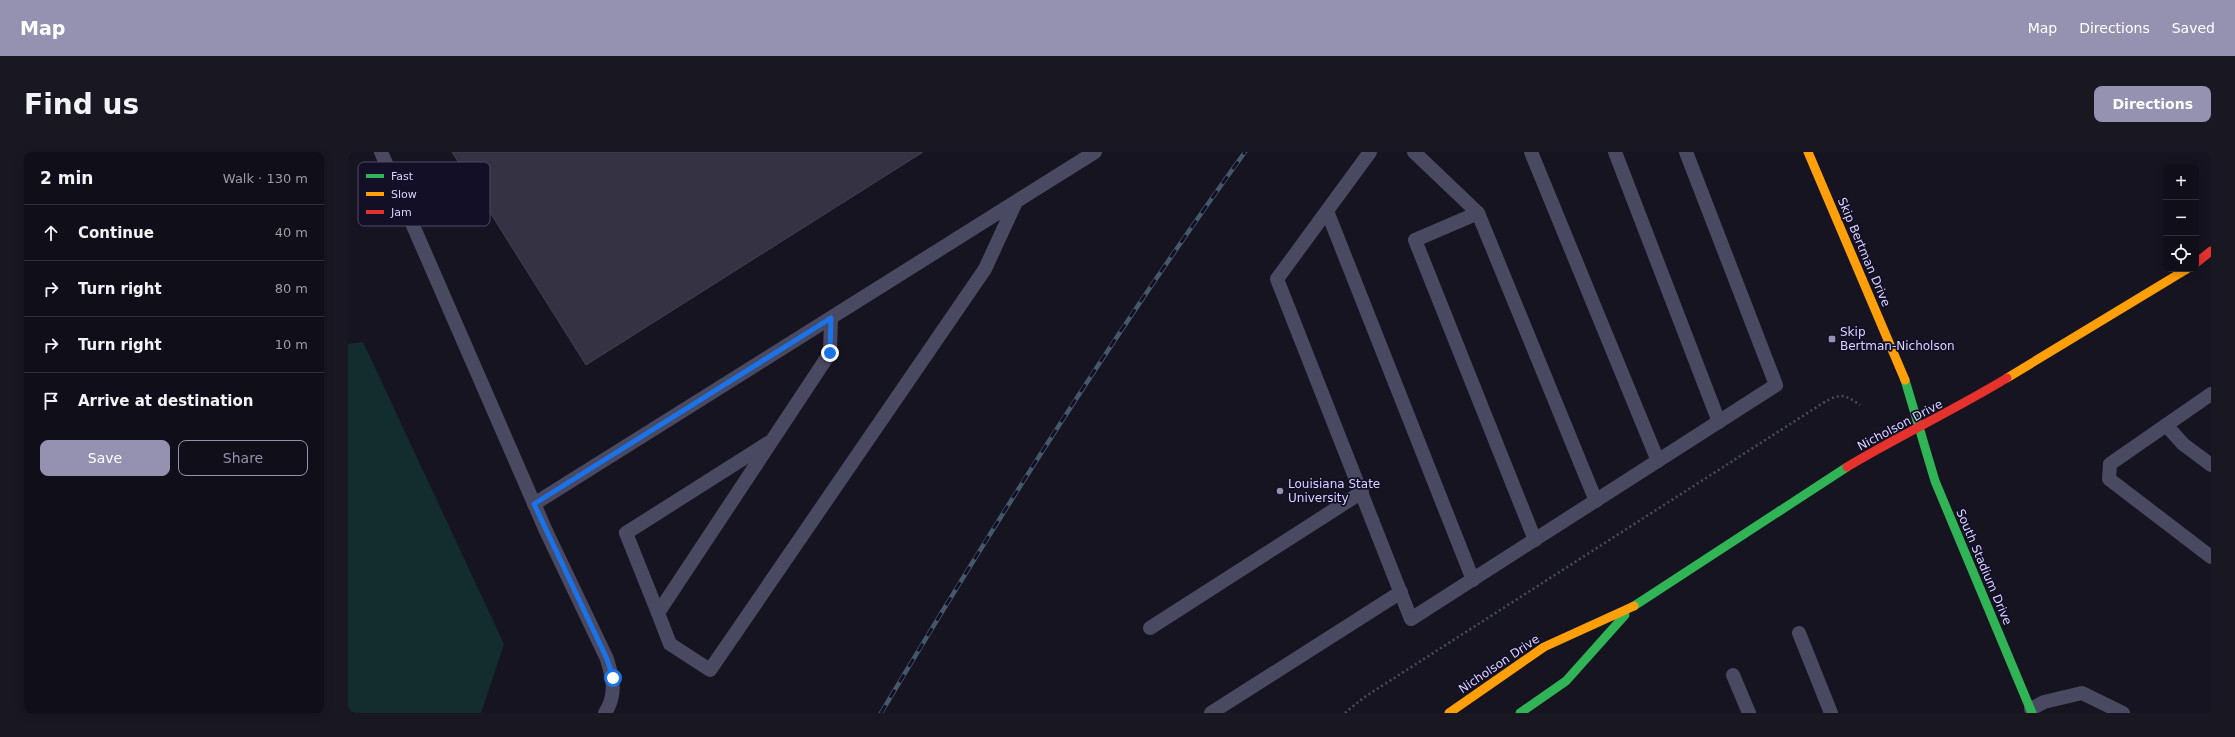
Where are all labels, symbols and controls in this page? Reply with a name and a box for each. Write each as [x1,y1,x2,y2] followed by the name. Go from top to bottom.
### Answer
[20,17,65,39] text: Map
[2028,20,2057,36] text: Map
[2079,20,2150,36] text: Directions
[2172,20,2215,36] text: Saved
[2094,86,2211,122] button: Directions
[24,88,139,121] text: Find us
[358,162,490,226] legend
[2163,164,2199,272] map controls
[2163,164,2199,200] button: +
[40,168,93,188] text: 2 min
[391,170,414,183] text: Fast
[223,171,308,186] text: Walk · 130 m
[391,188,417,201] text: Slow
[1835,195,1893,309] street label: Skip Bertman Drive
[2163,200,2199,236] button: −
[390,206,412,219] text: Jam
[40,222,62,244] icon: ahead
[78,224,154,242] text: Continue
[275,225,308,240] text: 40 m
[2163,236,2199,272] button: locate
[40,278,62,300] icon: right
[78,280,162,298] text: Turn right
[275,281,308,296] text: 80 m
[1840,325,1955,353] place label: Skip Bertman-Nicholson
[40,334,62,356] icon: right
[1827,334,1837,344] marker: Skip Bertman-Nicholson
[78,336,162,354] text: Turn right
[275,337,308,352] text: 10 m
[821,344,839,362] route end
[40,390,62,412] icon: arrive
[78,392,253,410] text: Arrive at destination
[1855,397,1945,453] street label: Nicholson Drive
[40,440,170,476] button: Save
[178,440,308,476] button: Share
[1288,477,1380,505] place label: Louisiana State University
[1275,486,1285,496] marker: Louisiana State University
[1953,507,2015,627] street label: South Stadium Drive
[1456,632,1542,696] street label: Nicholson Drive
[604,669,622,687] route start

